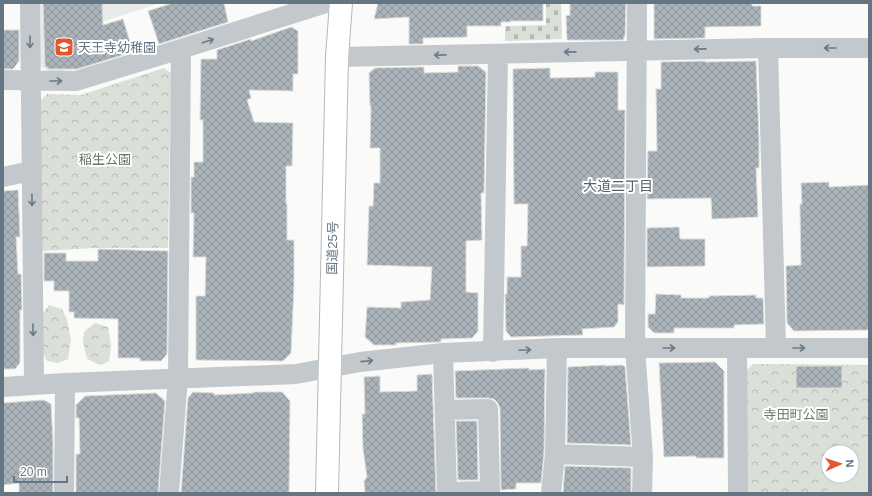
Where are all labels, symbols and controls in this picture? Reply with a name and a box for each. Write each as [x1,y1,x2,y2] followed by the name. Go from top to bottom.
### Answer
[26,35,34,48] one-way arrow
[53,36,75,58] school or university icon: 天王寺幼稚園
[201,37,214,44] one-way arrow
[78,40,156,55] place label: 天王寺幼稚園
[824,44,837,52] one-way arrow
[694,45,707,53] one-way arrow
[564,48,577,56] one-way arrow
[434,51,447,59] one-way arrow
[49,77,62,85] one-way arrow
[79,152,131,167] park label: 稲生公園
[583,178,653,194] district label: 大道二丁目
[28,193,35,206] one-way arrow
[325,221,340,275] street label: 国道25号
[29,323,37,336] one-way arrow
[662,344,675,352] one-way arrow
[792,344,805,352] one-way arrow
[518,346,531,353] one-way arrow
[360,357,373,365] one-way arrow
[763,407,829,422] park label: 寺田町公園
[820,444,860,484] north arrow
[14,458,67,484] scale bar
[844,459,856,468] text: N
[20,465,47,479] text: 20 m

